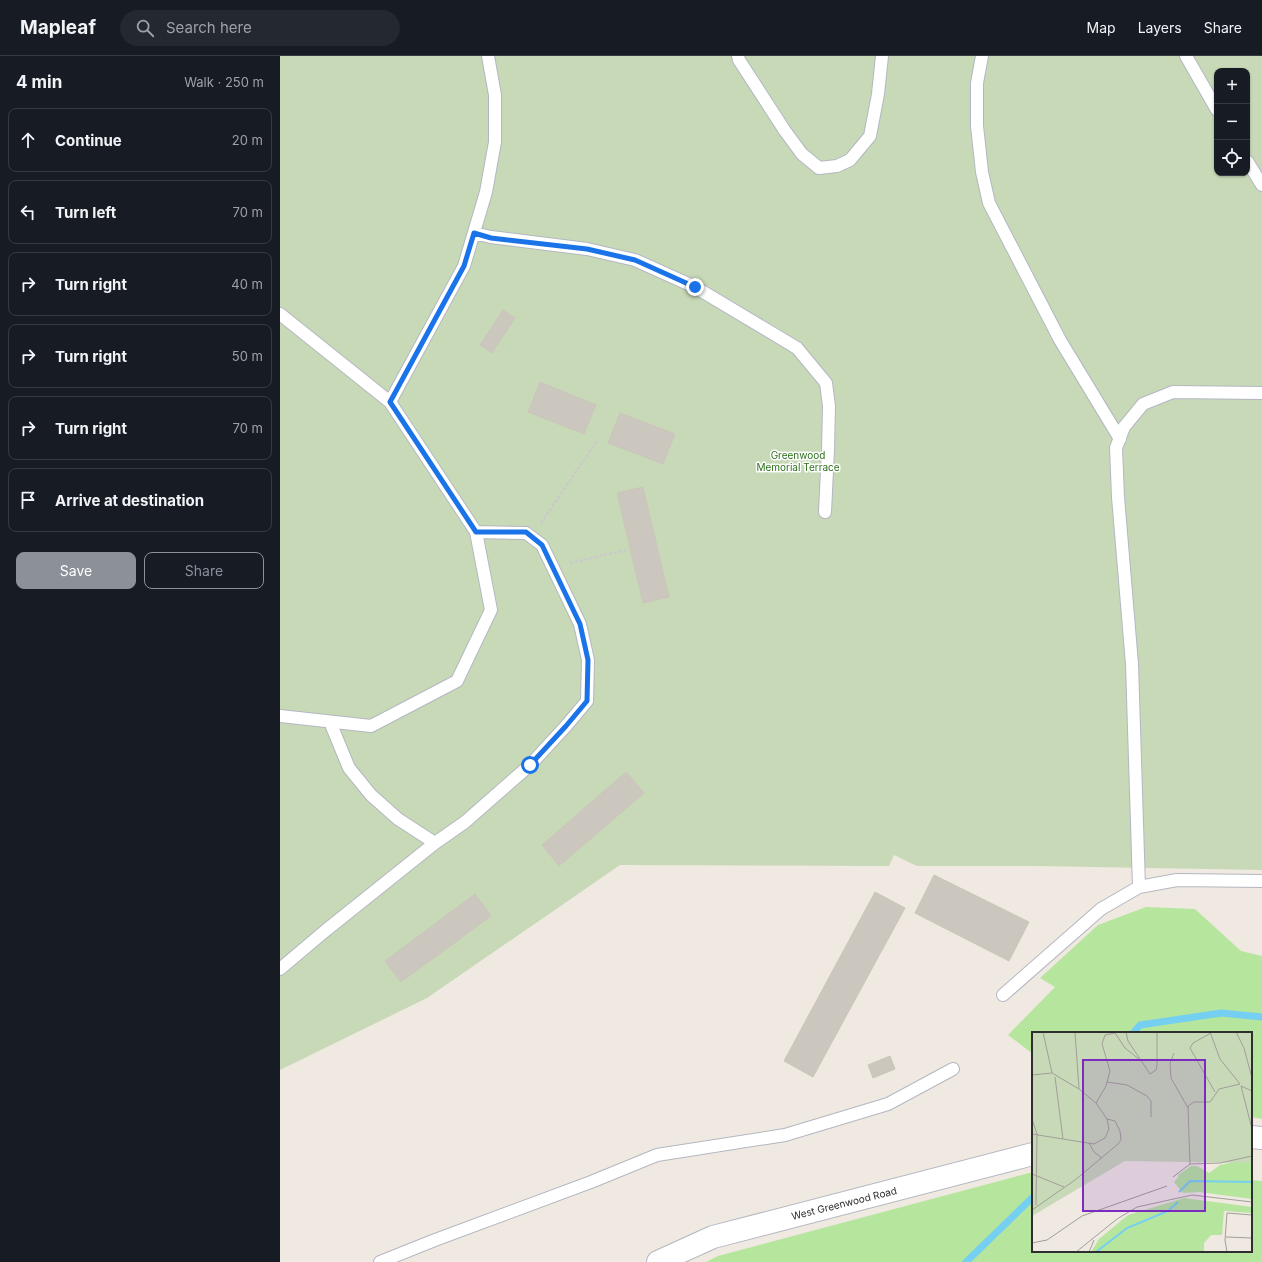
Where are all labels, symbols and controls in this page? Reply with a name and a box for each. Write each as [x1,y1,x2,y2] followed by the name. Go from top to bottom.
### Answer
[120,10,400,46] search box
[20,16,96,39] text: Mapleaf
[134,17,156,39] icon: search
[166,18,252,37] text: Search here
[1087,19,1116,36] text: Map
[1138,19,1182,36] text: Layers
[1204,19,1242,36] text: Share
[1214,68,1250,176] map controls
[1214,68,1250,104] button: +
[16,72,62,92] text: 4 min
[184,74,264,90] text: Walk · 250 m
[1214,104,1250,140] button: −
[17,129,39,151] icon: ahead
[55,131,122,150] text: Continue
[232,132,263,148] text: 20 m
[1214,140,1250,176] button: locate
[17,201,39,223] icon: left
[55,203,116,222] text: Turn left
[233,204,263,220] text: 70 m
[17,273,39,295] icon: right
[55,275,127,294] text: Turn right
[231,276,263,292] text: 40 m
[686,278,704,296] route end
[17,345,39,367] icon: right
[55,347,127,366] text: Turn right
[232,348,263,364] text: 50 m
[17,417,39,439] icon: right
[55,419,127,438] text: Turn right
[233,420,263,436] text: 70 m
[756,449,840,473] park label: Greenwood Memorial Terrace
[17,489,39,511] icon: arrive
[55,491,204,510] text: Arrive at destination
[16,552,136,589] button: Save
[144,552,264,589] button: Share
[521,756,539,774] route start
[1032,1032,1252,1252] inset map
[790,1184,898,1222] street label: West Greenwood Road

